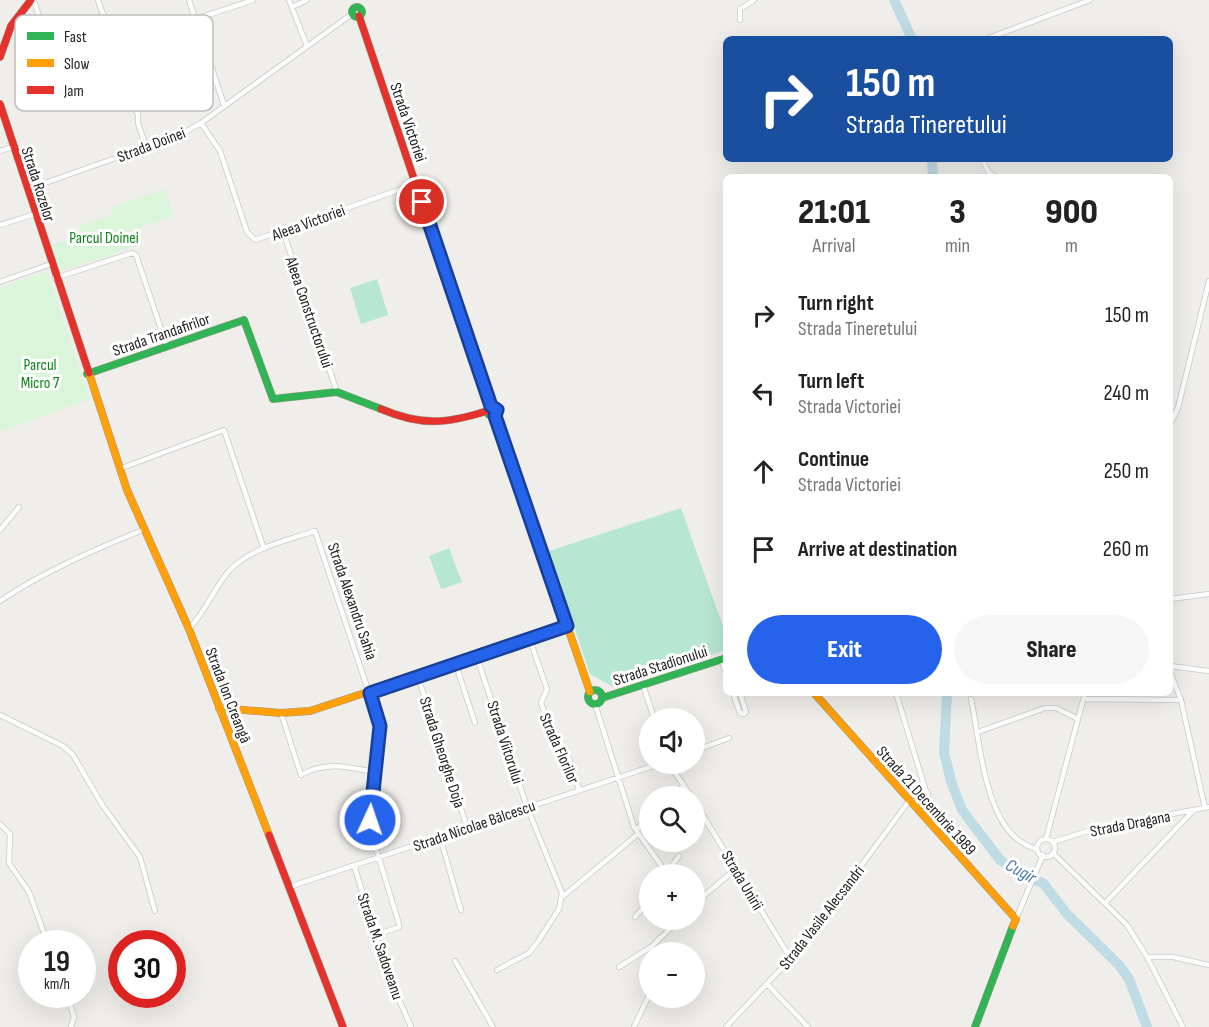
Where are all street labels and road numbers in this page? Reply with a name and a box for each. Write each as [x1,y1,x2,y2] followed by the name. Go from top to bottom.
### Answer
[385,80,430,165] street label: Strada Victoriei
[115,124,188,167] street label: Strada Doinei
[17,145,59,225] street label: Strada Rozelor
[268,201,348,246] street label: Aleea Victoriei
[280,253,336,371] street label: Aleea Constructorului
[110,310,213,361] street label: Strada Trandafirilor
[323,541,380,662] street label: Strada Alexandru Sahia
[611,642,710,691] street label: Strada Stadionului
[201,645,255,746] street label: Strada Ion Creangă
[415,695,468,810] street label: Strada Gheorghe Doja
[482,699,527,786] street label: Strada Viitorului
[535,710,583,787] street label: Strada Florilor
[872,743,980,859] street label: Strada 21 Decembrie 1989
[411,797,538,856] street label: Strada Nicolae Bălcescu
[1089,807,1172,842] street label: Strada Dragana
[717,848,767,914] street label: Strada Unirii
[776,862,869,974] street label: Strada Vasile Alecsandri
[353,891,407,1002] street label: Strada M. Sadoveanu

